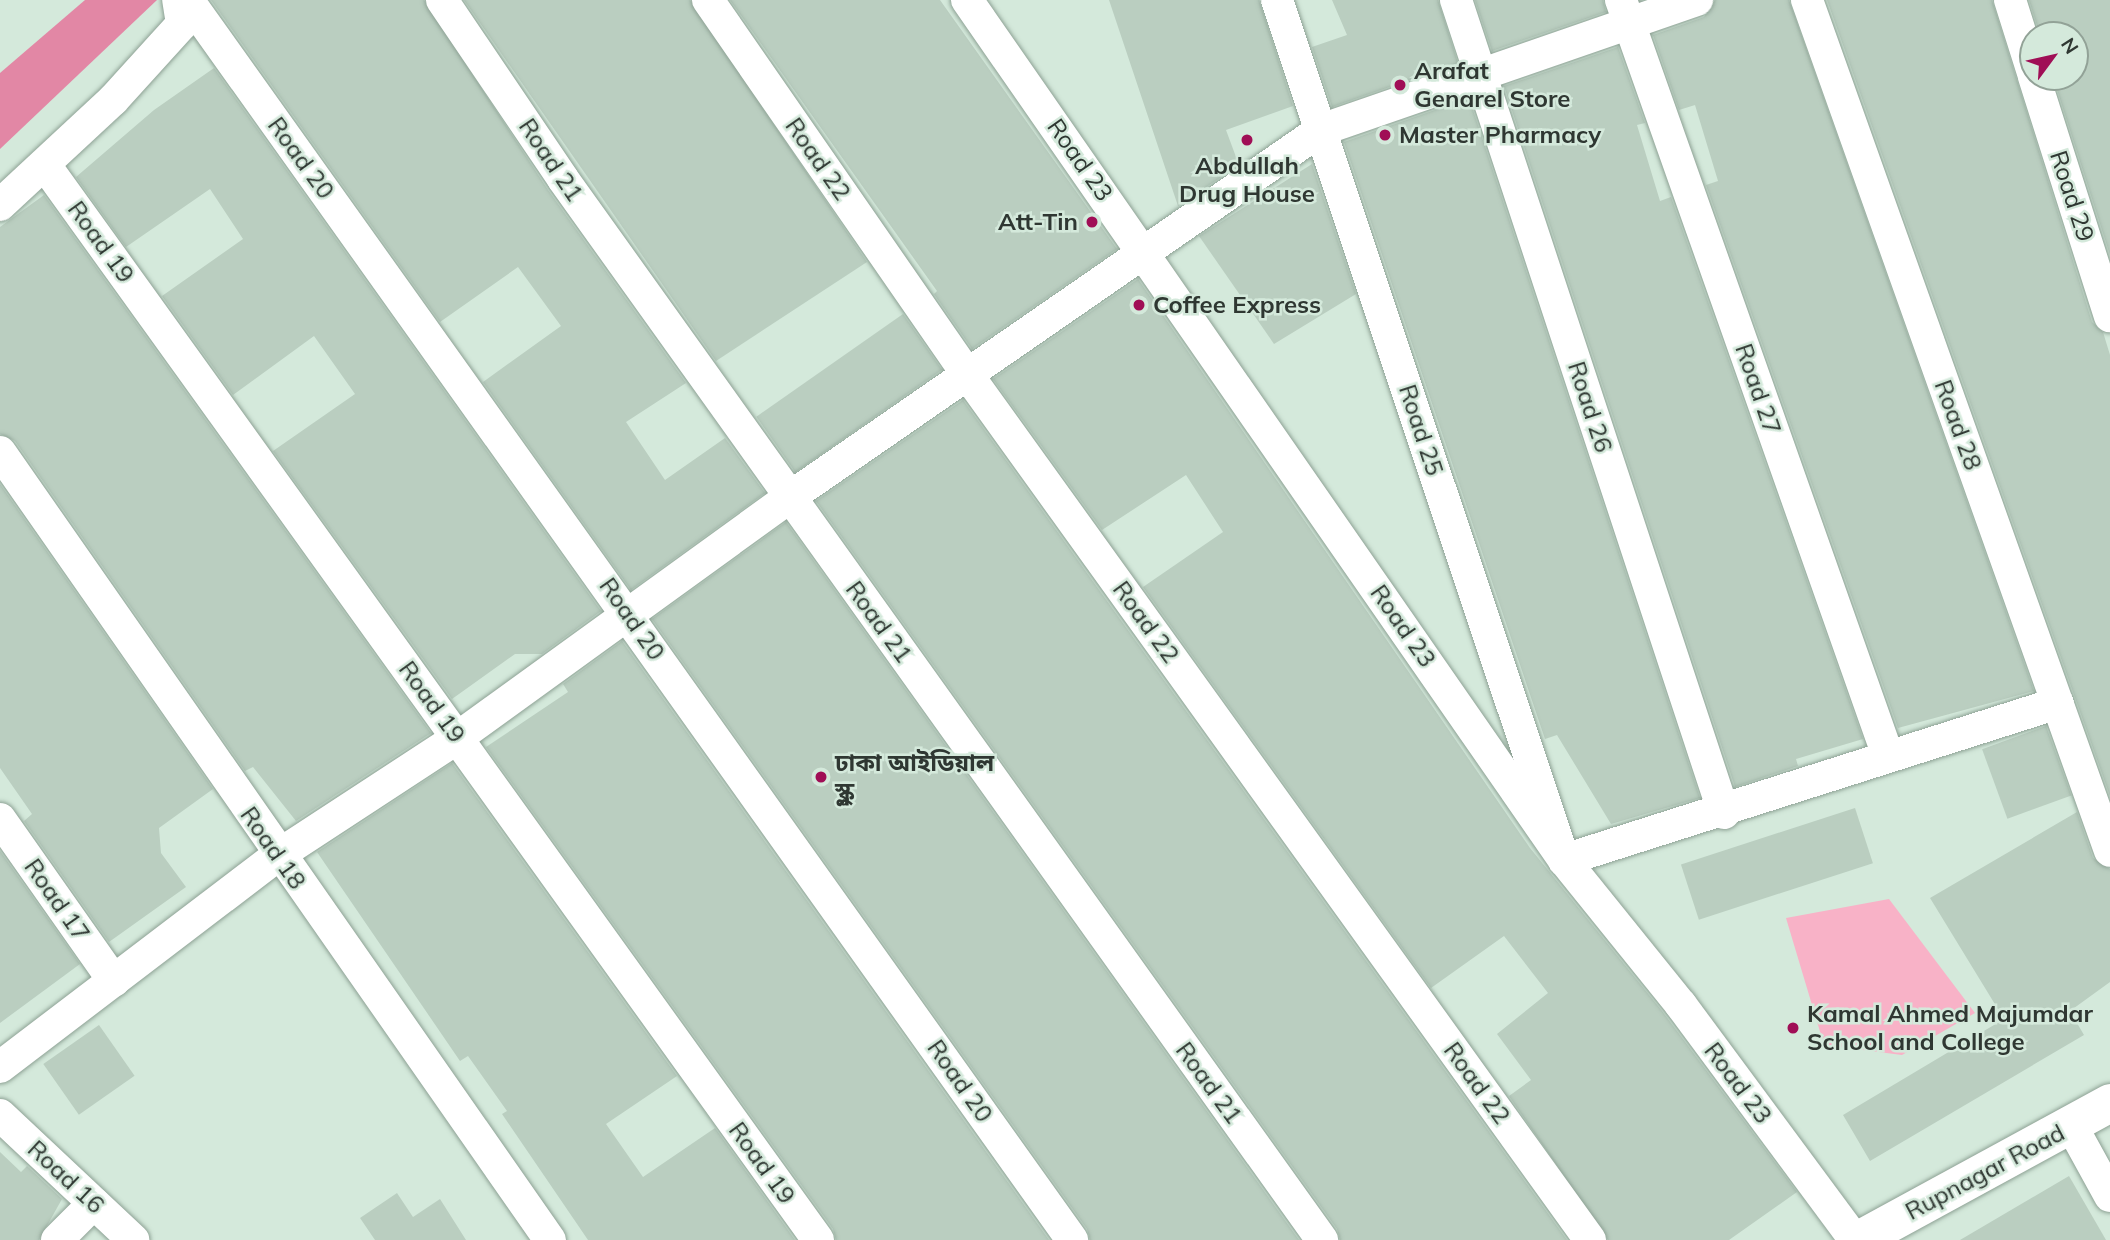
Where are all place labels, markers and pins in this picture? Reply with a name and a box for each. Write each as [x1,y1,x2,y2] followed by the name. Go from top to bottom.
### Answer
[1414,57,1570,113] place label: Arafat Genarel Store
[1392,77,1408,93] marker: Arafat Genarel Store
[1399,121,1601,149] place label: Master Pharmacy
[1377,127,1393,143] marker: Master Pharmacy
[1239,132,1255,148] marker: Abdullah Drug House
[1179,152,1315,208] place label: Abdullah Drug House
[998,208,1078,236] place label: Att-Tin
[1084,214,1100,230] marker: Att-Tin
[1153,291,1321,319] place label: Coffee Express
[1131,297,1147,313] marker: Coffee Express
[835,749,994,805] place label: ঢাকা আইডিয়াল স্কুল
[813,769,829,785] marker: ঢাকা আইডিয়াল স্কুল
[1807,1000,2093,1056] place label: Kamal Ahmed Majumdar School and College
[1785,1020,1801,1036] marker: Kamal Ahmed Majumdar School and College

